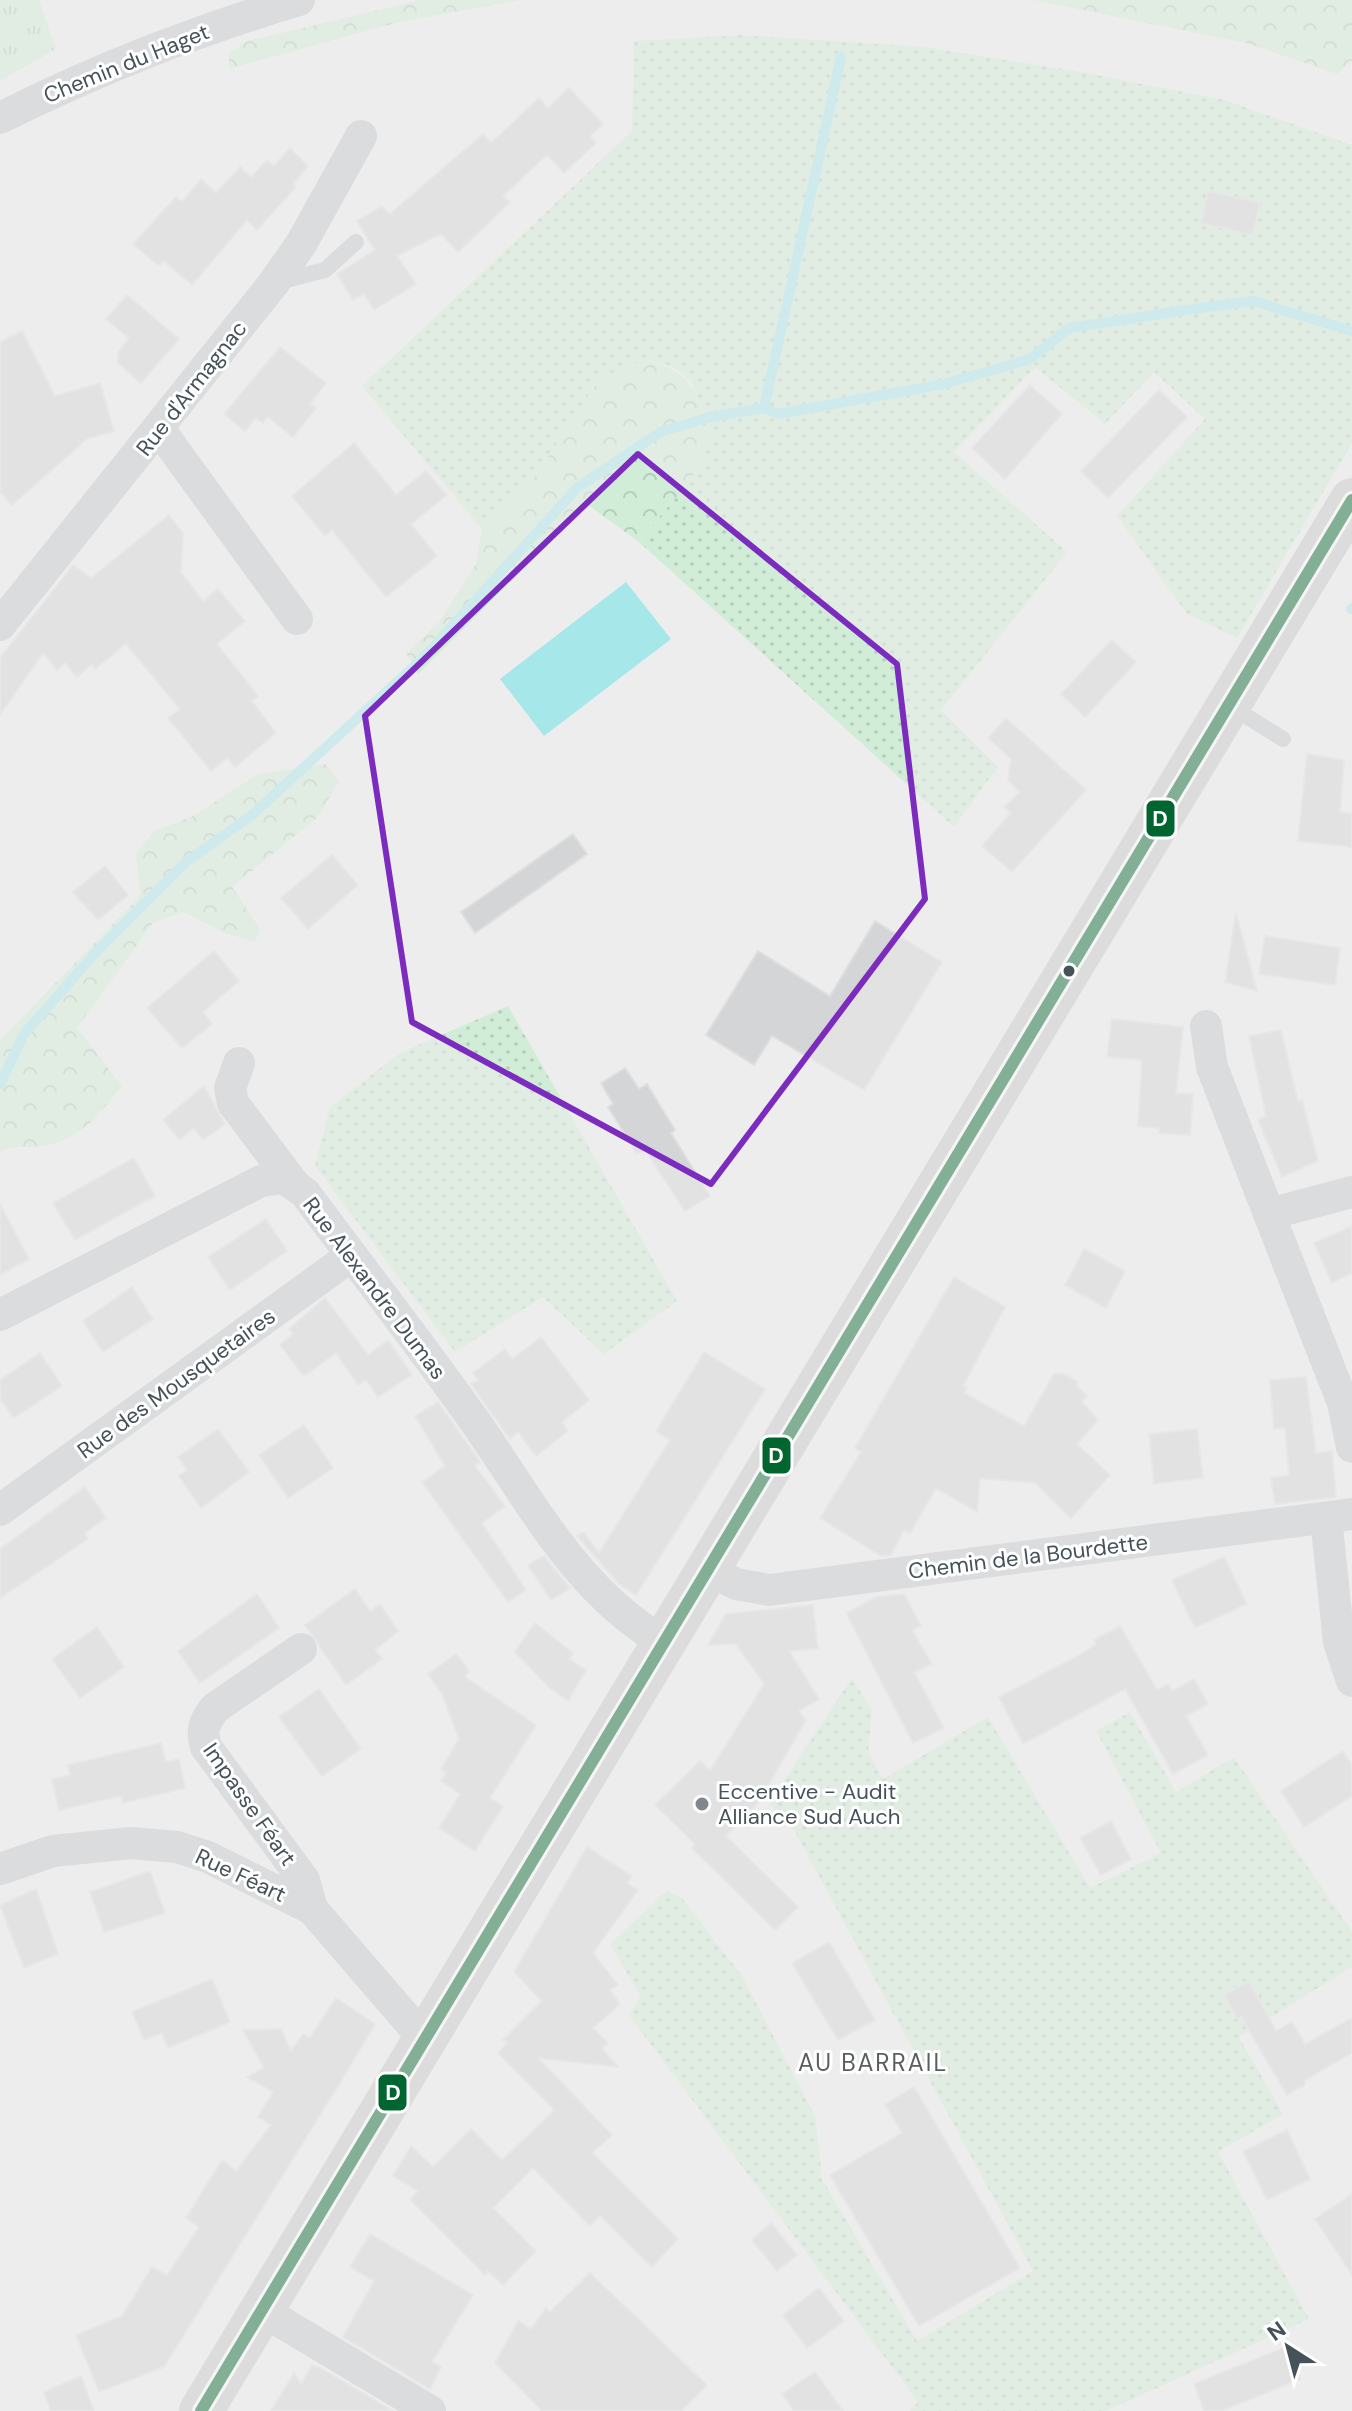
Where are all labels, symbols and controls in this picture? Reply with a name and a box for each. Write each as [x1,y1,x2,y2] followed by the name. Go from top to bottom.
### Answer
[39,17,213,110] street label: Chemin du Haget
[130,315,253,462] street label: Rue d'Armagnac
[1145,799,1176,838] line badge: D
[1152,804,1168,833] text: D
[1061,963,1077,979] unlabelled marker
[296,1191,453,1385] street label: Rue Alexandre Dumas
[71,1302,281,1465] street label: Rue des Mousquetaires
[761,1436,792,1475] line badge: D
[768,1441,784,1470] text: D
[907,1527,1150,1586] street label: Chemin de la Bourdette
[197,1737,303,1871] street label: Impasse Féart
[718,1777,900,1831] place label: Eccentive - Audit Alliance Sud Auch
[693,1795,711,1813] marker: Eccentive - Audit Alliance Sud Auch
[191,1842,291,1909] street label: Rue Féart
[798,2047,948,2078] district label: AU BARRAIL
[377,2073,408,2112] line badge: D
[385,2078,401,2107] text: D
[1248,2307,1328,2387] north arrow
[1262,2315,1292,2348] text: N

